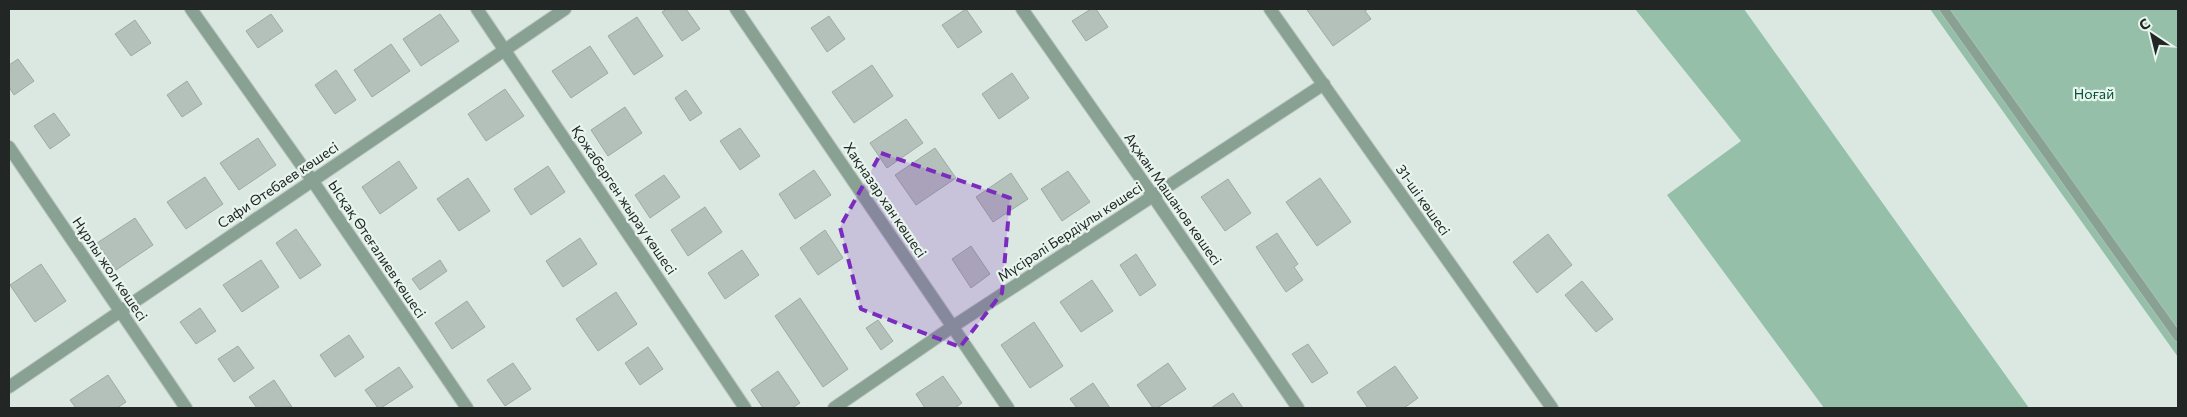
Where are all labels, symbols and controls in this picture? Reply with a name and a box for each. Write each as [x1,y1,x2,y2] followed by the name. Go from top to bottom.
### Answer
[2127,10,2177,60] north arrow
[2135,14,2153,34] text: С
[2074,85,2114,102] park label: Ноғай
[568,122,681,277] street label: Қожаберген жырау көшесі
[1121,129,1226,268] street label: Ақжан Машанов көшесі
[214,138,341,231] street label: Сафи Өтебаев көшесі
[841,139,930,261] street label: Хақназар хан көшесі
[1393,161,1454,239] street label: 31-ші көшесі
[325,177,430,321] street label: Ысқақ Өтеғалиев көшесі
[994,178,1145,285] street label: Мүсірәлі Бердіұлы көшесі
[69,214,151,324] street label: Нұрлы жол көшесі

